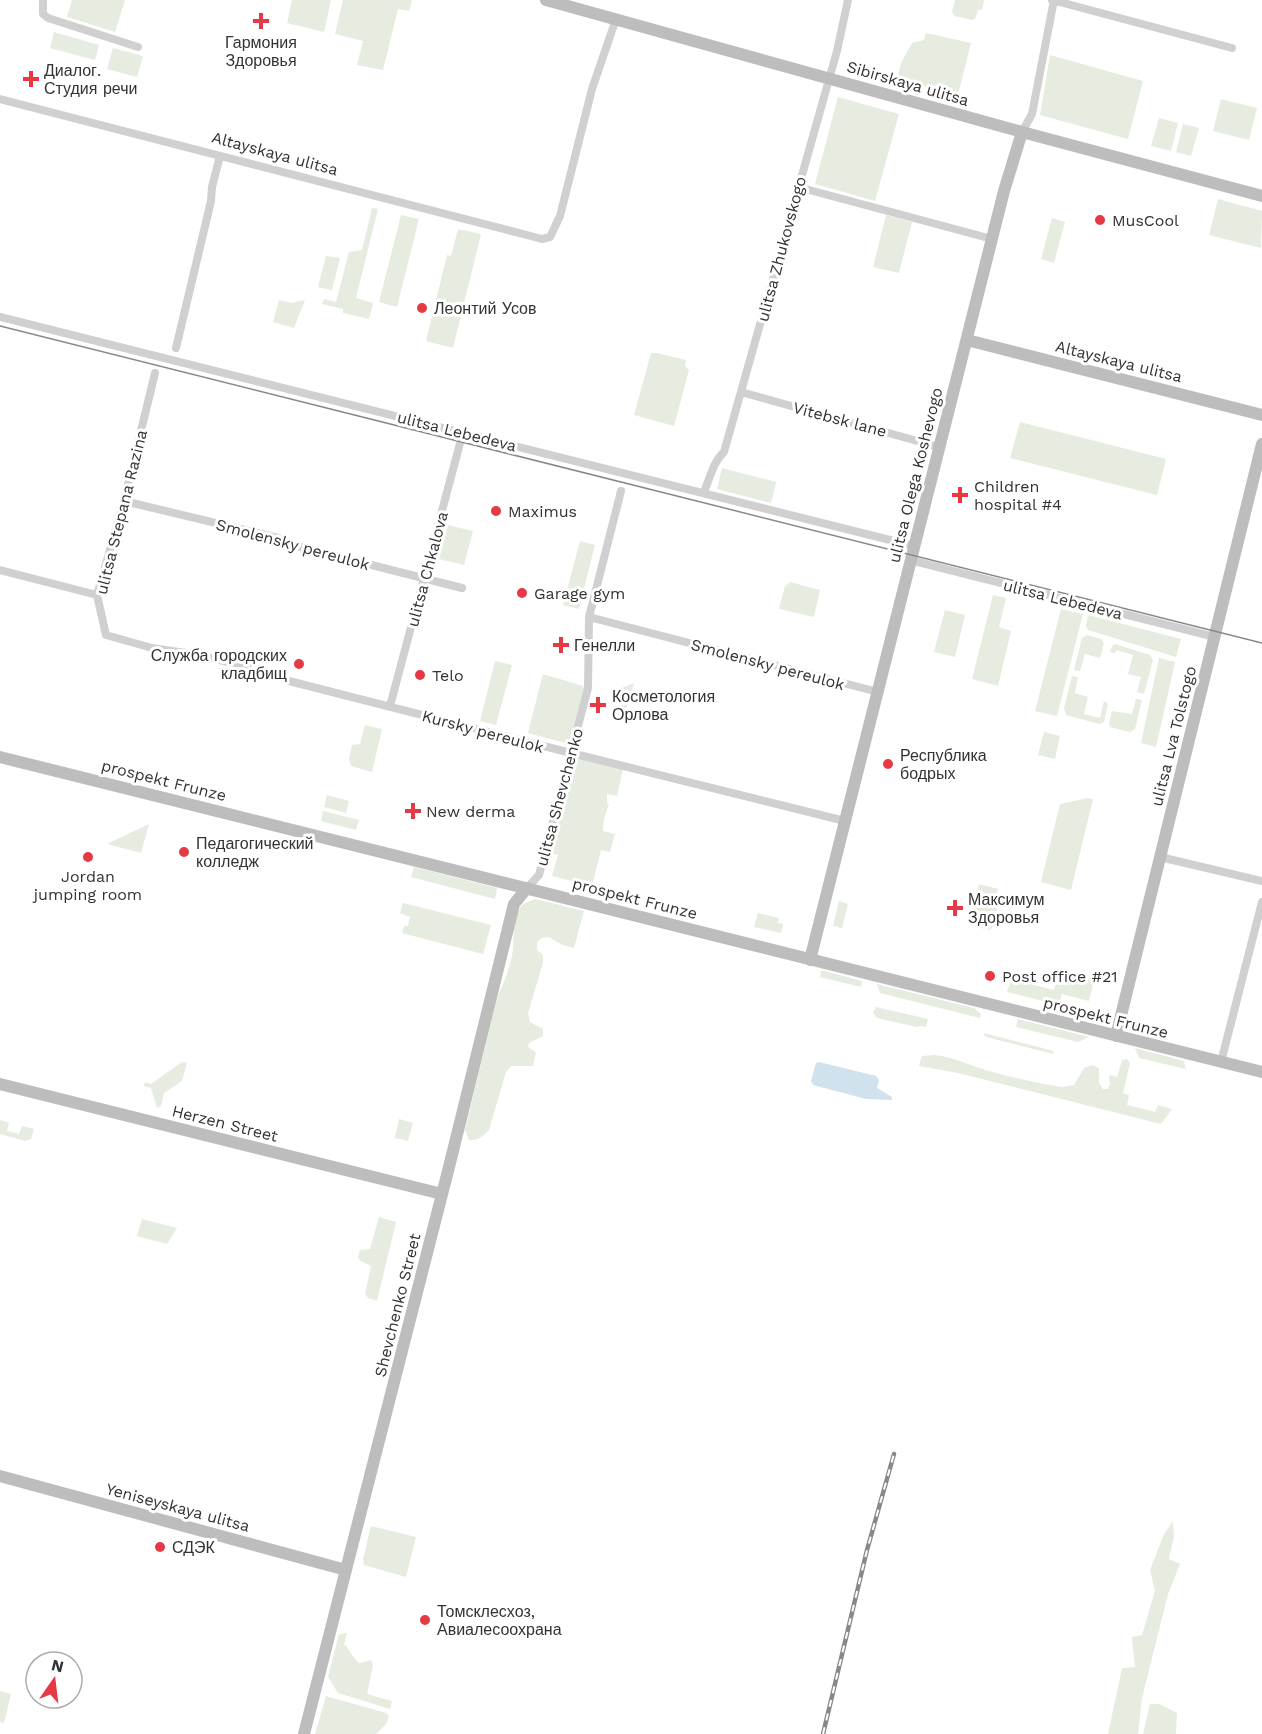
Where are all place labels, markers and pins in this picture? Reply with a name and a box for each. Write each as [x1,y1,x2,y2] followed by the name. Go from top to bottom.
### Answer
[252,12,270,30] marker: Гармония Здоровья
[225,33,297,70] place label: Гармония Здоровья
[44,61,137,98] place label: Диалог. Студия речи
[22,70,40,88] marker: Диалог. Студия речи
[1112,211,1179,230] place label: MusCool
[1093,213,1107,227] marker: MusCool
[434,299,536,318] place label: Леонтий Усов
[415,301,429,315] marker: Леонтий Усов
[974,477,1062,514] place label: Children hospital #4
[951,486,969,504] marker: Children hospital #4
[508,502,577,521] place label: Maximus
[489,504,503,518] marker: Maximus
[534,584,625,603] place label: Garage gym
[515,586,529,600] marker: Garage gym
[552,636,570,654] marker: Генелли
[574,636,635,655] place label: Генелли
[151,646,287,683] place label: Служба городских кладбищ
[292,657,306,671] marker: Служба городских кладбищ
[432,666,464,685] place label: Telo
[413,668,427,682] marker: Telo
[612,687,715,724] place label: Косметология Орлова
[589,696,607,714] marker: Косметология Орлова
[900,746,987,783] place label: Республика бодрых
[881,757,895,771] marker: Республика бодрых
[404,802,422,820] marker: New derma
[426,802,515,821] place label: New derma
[196,834,314,871] place label: Педагогический колледж
[177,845,191,859] marker: Педагогический колледж
[81,850,95,864] marker: Jordan jumping room
[32,867,142,904] place label: Jordan jumping room
[968,890,1045,927] place label: Максимум Здоровья
[946,899,964,917] marker: Максимум Здоровья
[1002,967,1118,986] place label: Post office #21
[983,969,997,983] marker: Post office #21
[172,1538,216,1557] place label: СДЭК
[153,1540,167,1554] marker: СДЭК
[437,1602,562,1639] place label: Томсклесхоз, Авиалесоохрана
[418,1613,432,1627] marker: Томсклесхоз, Авиалесоохрана

